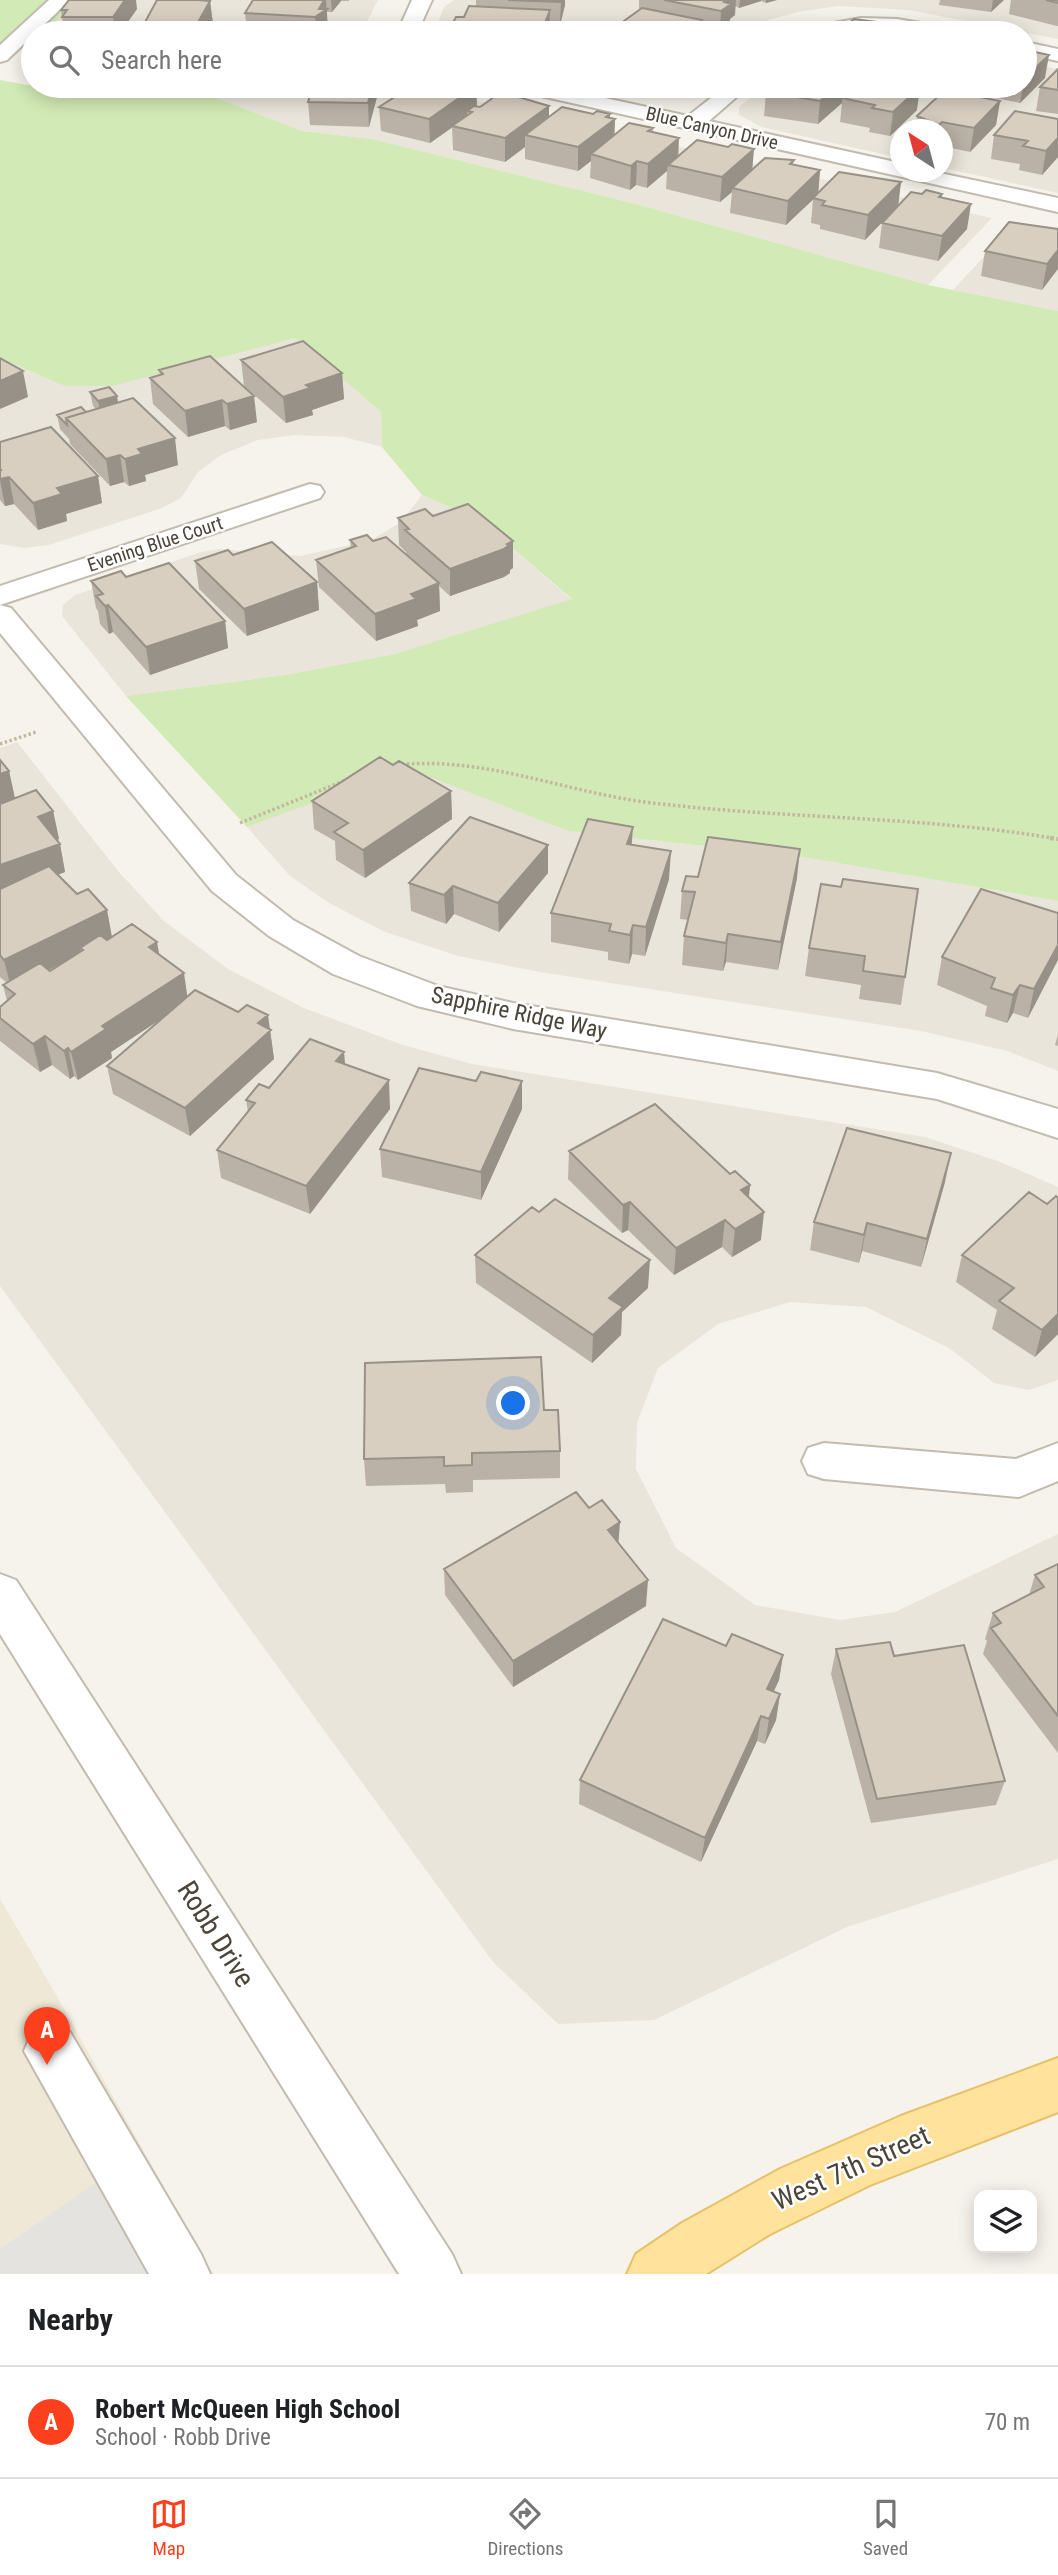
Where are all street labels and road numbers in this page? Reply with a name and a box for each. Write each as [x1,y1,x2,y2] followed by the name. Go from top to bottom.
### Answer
[644,102,780,154] street label: Blue Canyon Drive
[84,511,226,577] street label: Evening Blue Court
[429,981,610,1045] street label: Sapphire Ridge Way
[171,1875,261,1993] street label: Robb Drive
[767,2119,935,2217] street label: West 7th Street

